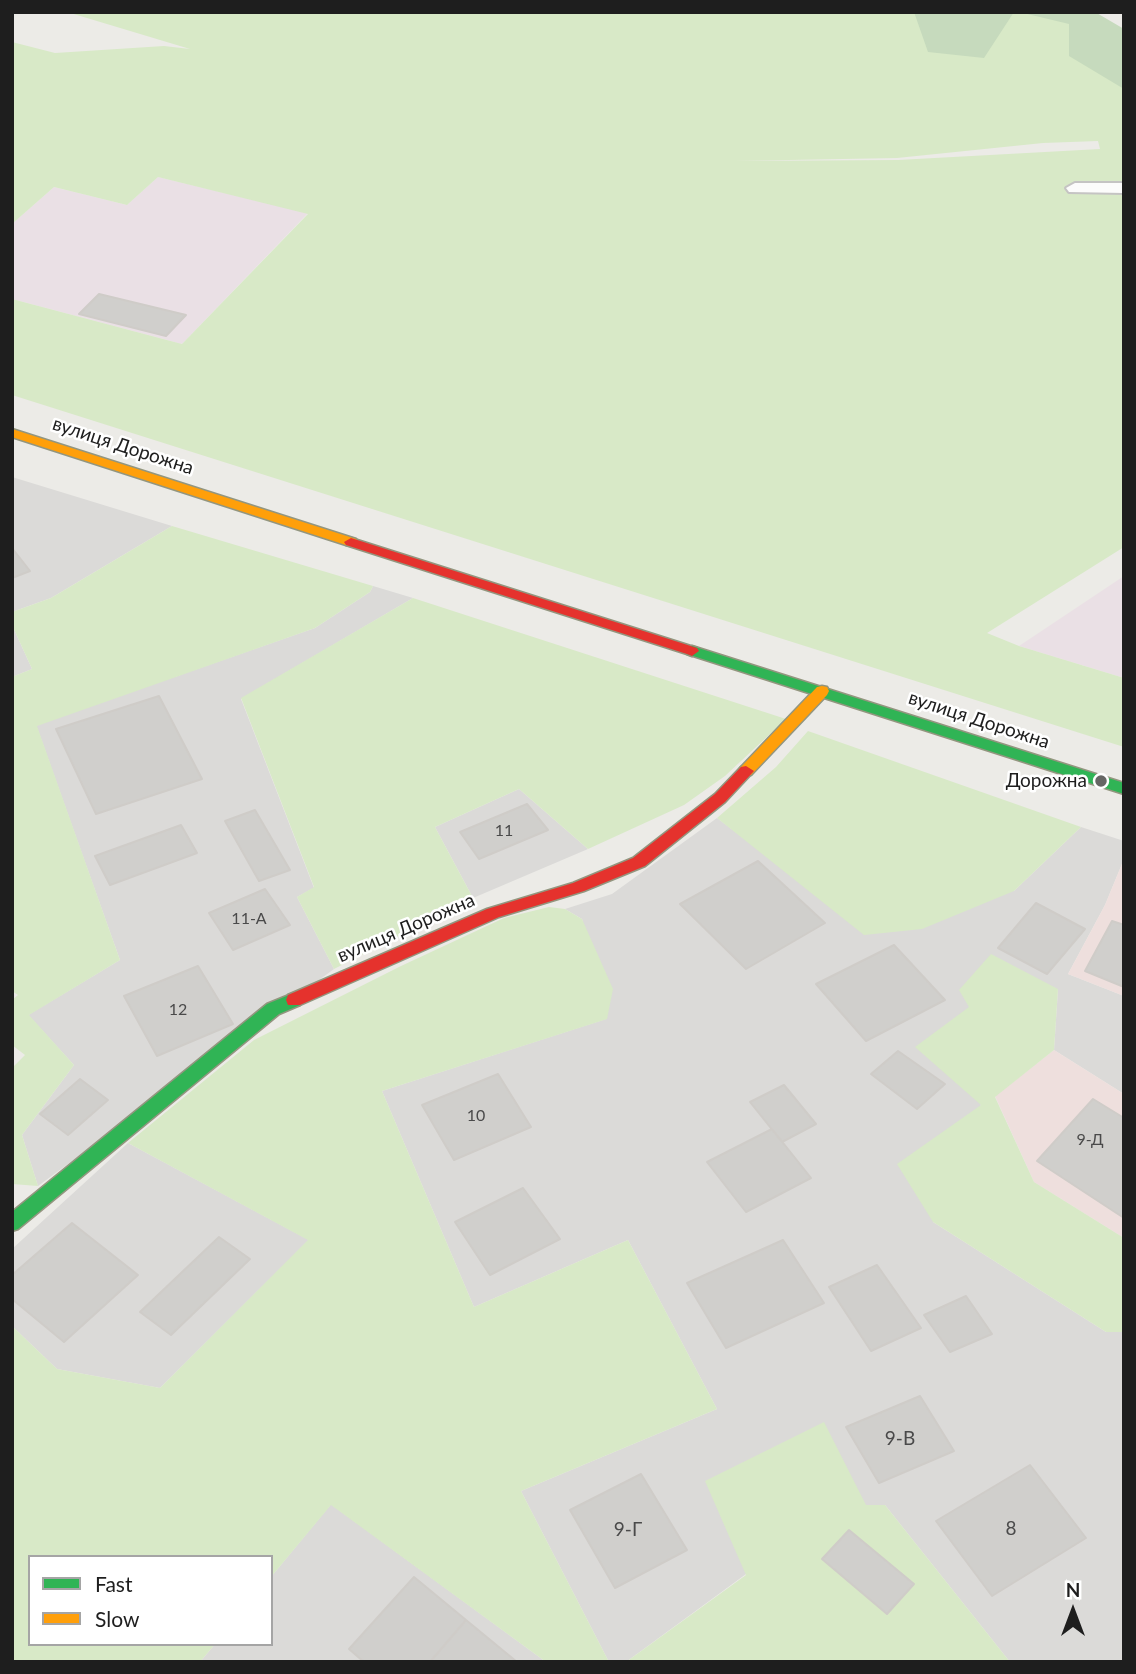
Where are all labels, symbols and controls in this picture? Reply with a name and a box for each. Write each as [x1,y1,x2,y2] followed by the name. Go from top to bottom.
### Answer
[50,412,196,480] street label: вулиця Дорожна
[906,686,1052,754] street label: вулиця Дорожна
[1006,770,1087,792] place label: Дорожна
[1093,773,1109,789] marker: Дорожна
[495,821,513,841] house number: 11
[334,889,478,967] street label: вулиця Дорожна
[231,909,267,929] house number: 11-А
[169,1000,187,1020] house number: 12
[467,1106,485,1126] house number: 10
[1076,1130,1104,1150] house number: 9-Д
[885,1428,915,1450] house number: 9-В
[1005,1518,1017,1540] house number: 8
[614,1519,642,1541] house number: 9-Г
[28,1555,273,1646] legend
[95,1571,132,1596] text: Fast
[1038,1576,1108,1646] north arrow
[1066,1578,1080,1601] text: N
[95,1606,139,1631] text: Slow

